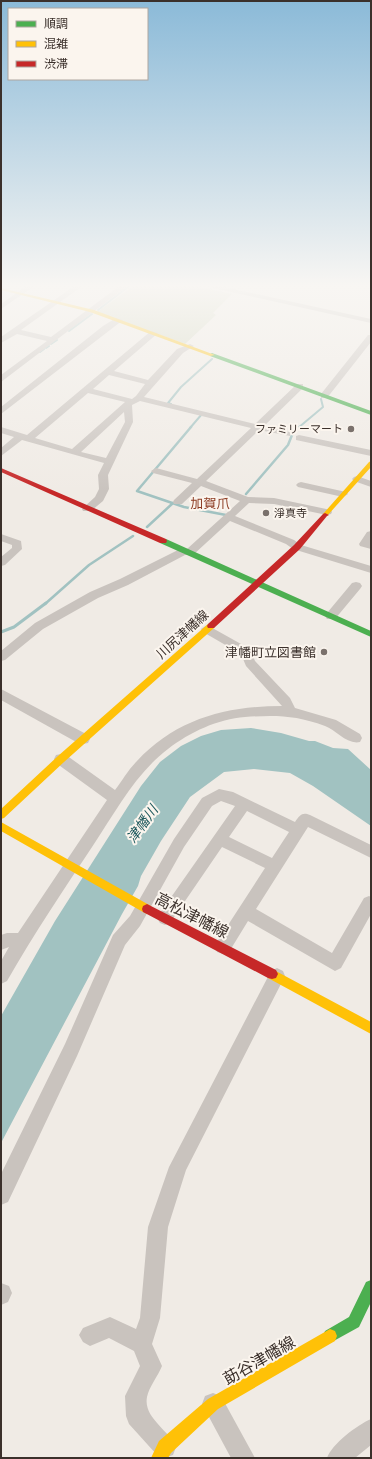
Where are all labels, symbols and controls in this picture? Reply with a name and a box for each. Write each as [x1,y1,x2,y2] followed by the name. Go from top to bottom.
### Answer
[8,8,148,80] legend
[44,17,68,31] text: 順調
[44,37,68,51] text: 混雑
[44,57,68,71] text: 渋滞
[255,423,343,436] place label: ファミリーマート
[346,424,356,434] marker: ファミリーマート
[190,496,230,511] district label: 加賀爪
[274,507,307,520] place label: 淨真寺
[261,508,271,518] marker: 淨真寺
[153,607,212,662] street label: 川尻津幡線
[225,645,316,660] place label: 津幡町立図書館
[319,647,329,657] marker: 津幡町立図書館
[123,801,163,846] water label: 津幡川
[152,889,232,942] street label: 高松津幡線
[220,1332,299,1389] street label: 莇谷津幡線

